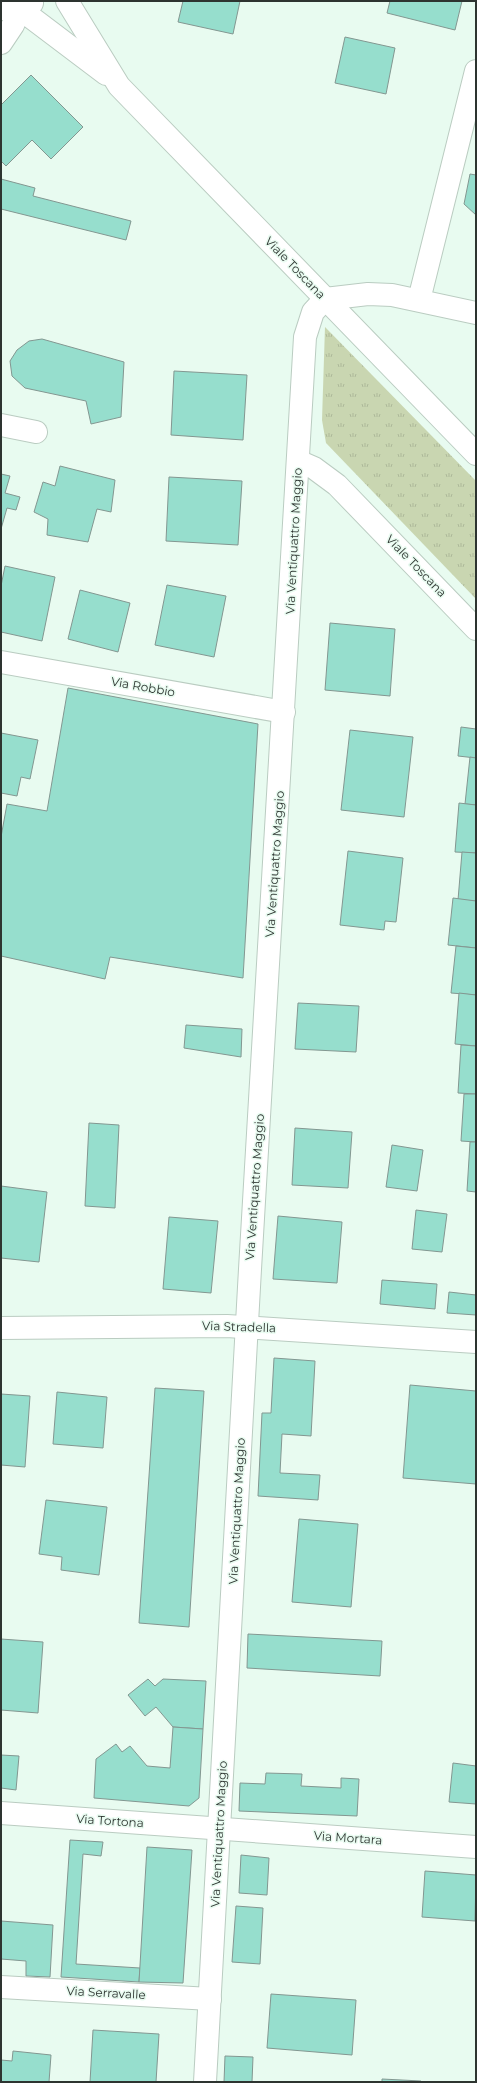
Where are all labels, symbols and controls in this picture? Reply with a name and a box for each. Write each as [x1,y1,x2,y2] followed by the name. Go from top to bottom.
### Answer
[262,233,329,302] street label: Viale Toscana
[282,467,305,615] street label: Via Ventiquattro Maggio
[383,531,450,600] street label: Viale Toscana
[110,673,176,700] street label: Via Robbio
[262,790,287,938] street label: Via Ventiquattro Maggio
[242,1113,267,1261] street label: Via Ventiquattro Maggio
[202,1318,276,1335] street label: Via Stradella
[225,1437,248,1585] street label: Via Ventiquattro Maggio
[207,1760,230,1908] street label: Via Ventiquattro Maggio
[76,1811,144,1830] street label: Via Tortona
[313,1828,383,1847] street label: Via Mortara
[66,1983,146,2002] street label: Via Serravalle

